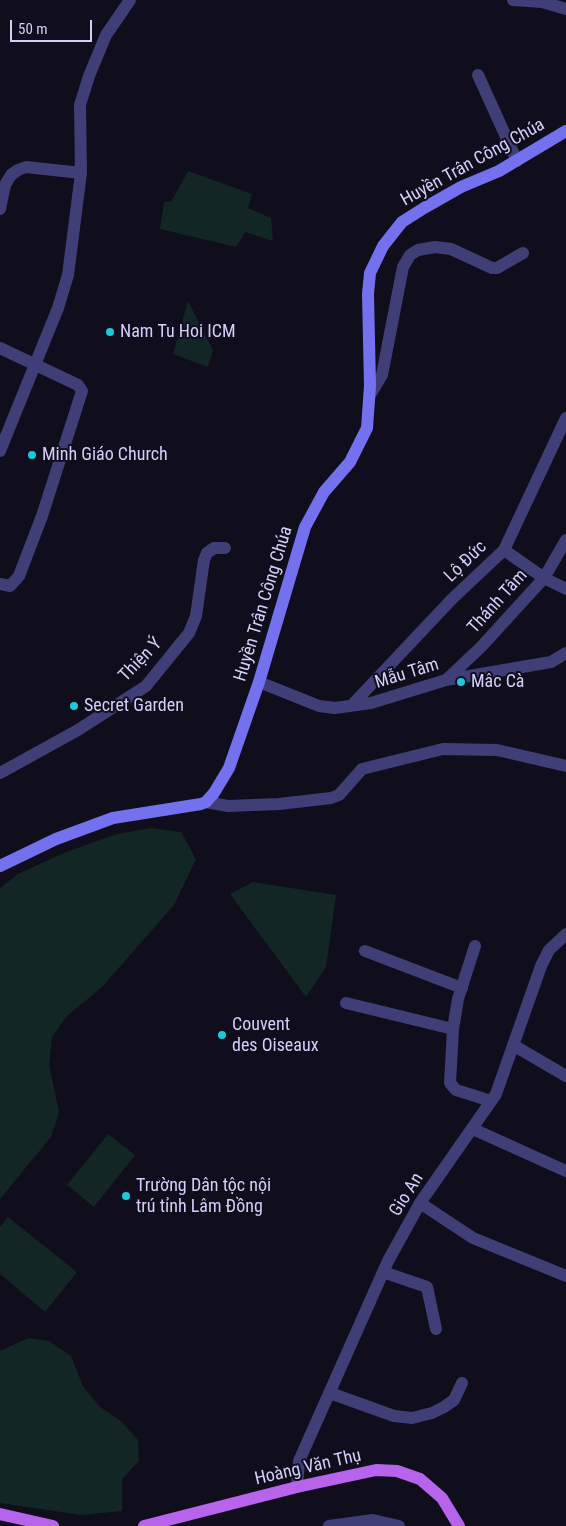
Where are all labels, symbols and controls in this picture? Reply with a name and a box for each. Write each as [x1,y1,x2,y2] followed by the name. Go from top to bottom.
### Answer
[12,10,95,42] scale bar
[18,20,48,38] text: 50 m
[397,115,549,211] street label: Huyền Trân Công Chúa
[120,321,236,343] place label: Nam Tu Hoi ICM
[104,326,116,338] marker: Nam Tu Hoi ICM
[42,444,168,466] place label: Minh Giáo Church
[26,449,38,461] marker: Minh Giáo Church
[230,524,298,684] street label: Huyền Trân Công Chúa
[440,537,492,587] street label: Lộ Đức
[464,566,532,638] street label: Thánh Tâm
[115,633,167,687] street label: Thiện Ý
[372,654,442,694] street label: Mẫu Tâm
[471,671,524,693] place label: Mâc Cà
[455,676,467,688] marker: Mâc Cà
[84,695,184,717] place label: Secret Garden
[68,700,80,712] marker: Secret Garden
[232,1014,319,1056] place label: Couvent des Oiseaux
[216,1029,228,1041] marker: Couvent des Oiseaux
[385,1169,429,1221] street label: Gio An
[136,1175,271,1218] place label: Trường Dân tộc nội trú tỉnh Lâm Đồng
[120,1190,132,1202] marker: Trường Dân tộc nội trú tỉnh Lâm Đồng
[253,1445,363,1491] street label: Hoàng Văn Thụ

